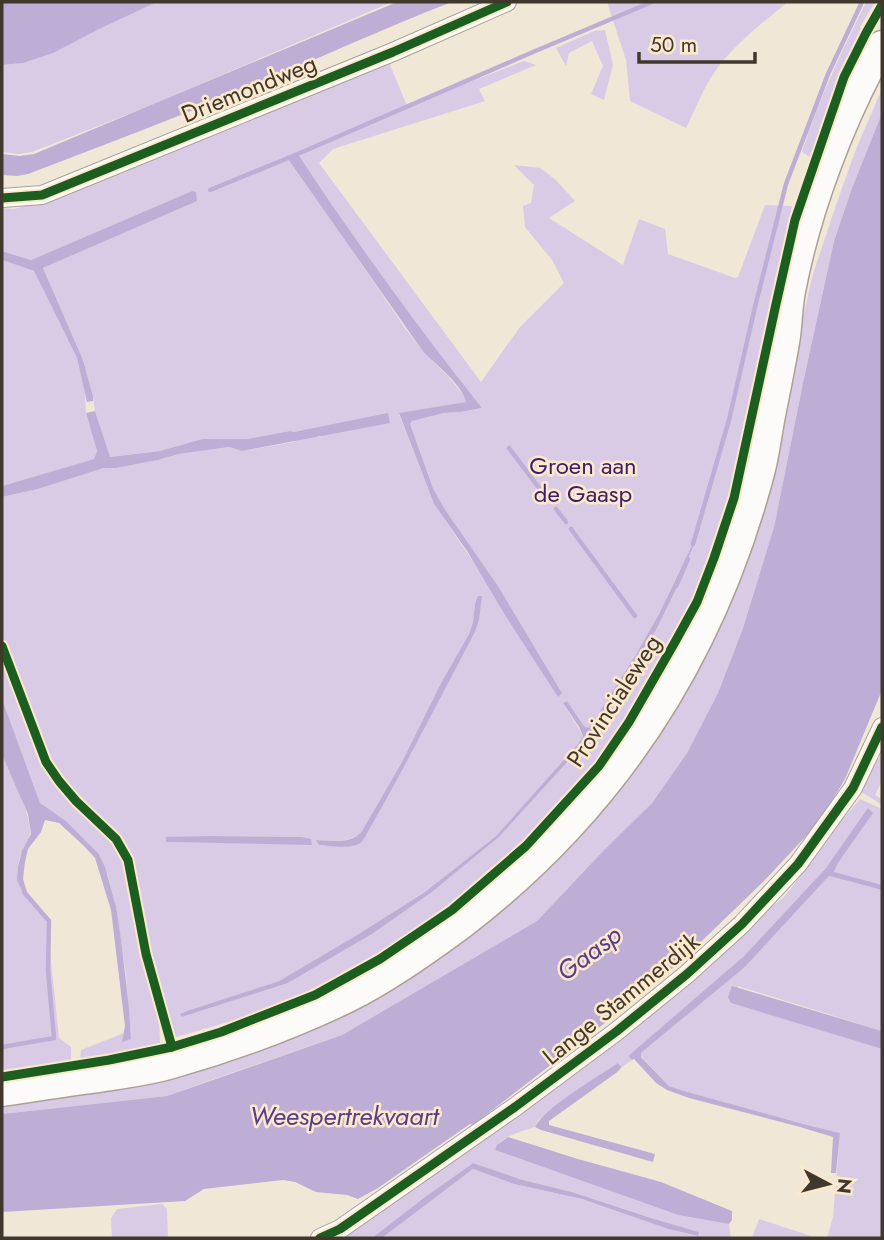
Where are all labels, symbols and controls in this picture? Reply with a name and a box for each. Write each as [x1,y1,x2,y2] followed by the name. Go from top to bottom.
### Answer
[639,21,754,65] scale bar
[650,30,697,60] text: 50 m
[176,45,322,132] street label: Driemondweg
[529,448,637,511] park label: Groen aan de Gaasp
[558,628,670,774] street label: Provincialeweg
[548,916,630,990] water label: Gaasp
[535,924,707,1073] street label: Lange Stammerdijk
[250,1097,440,1135] water label: Weespertrekvaart
[793,1149,863,1219] north arrow
[830,1177,859,1195] text: N

